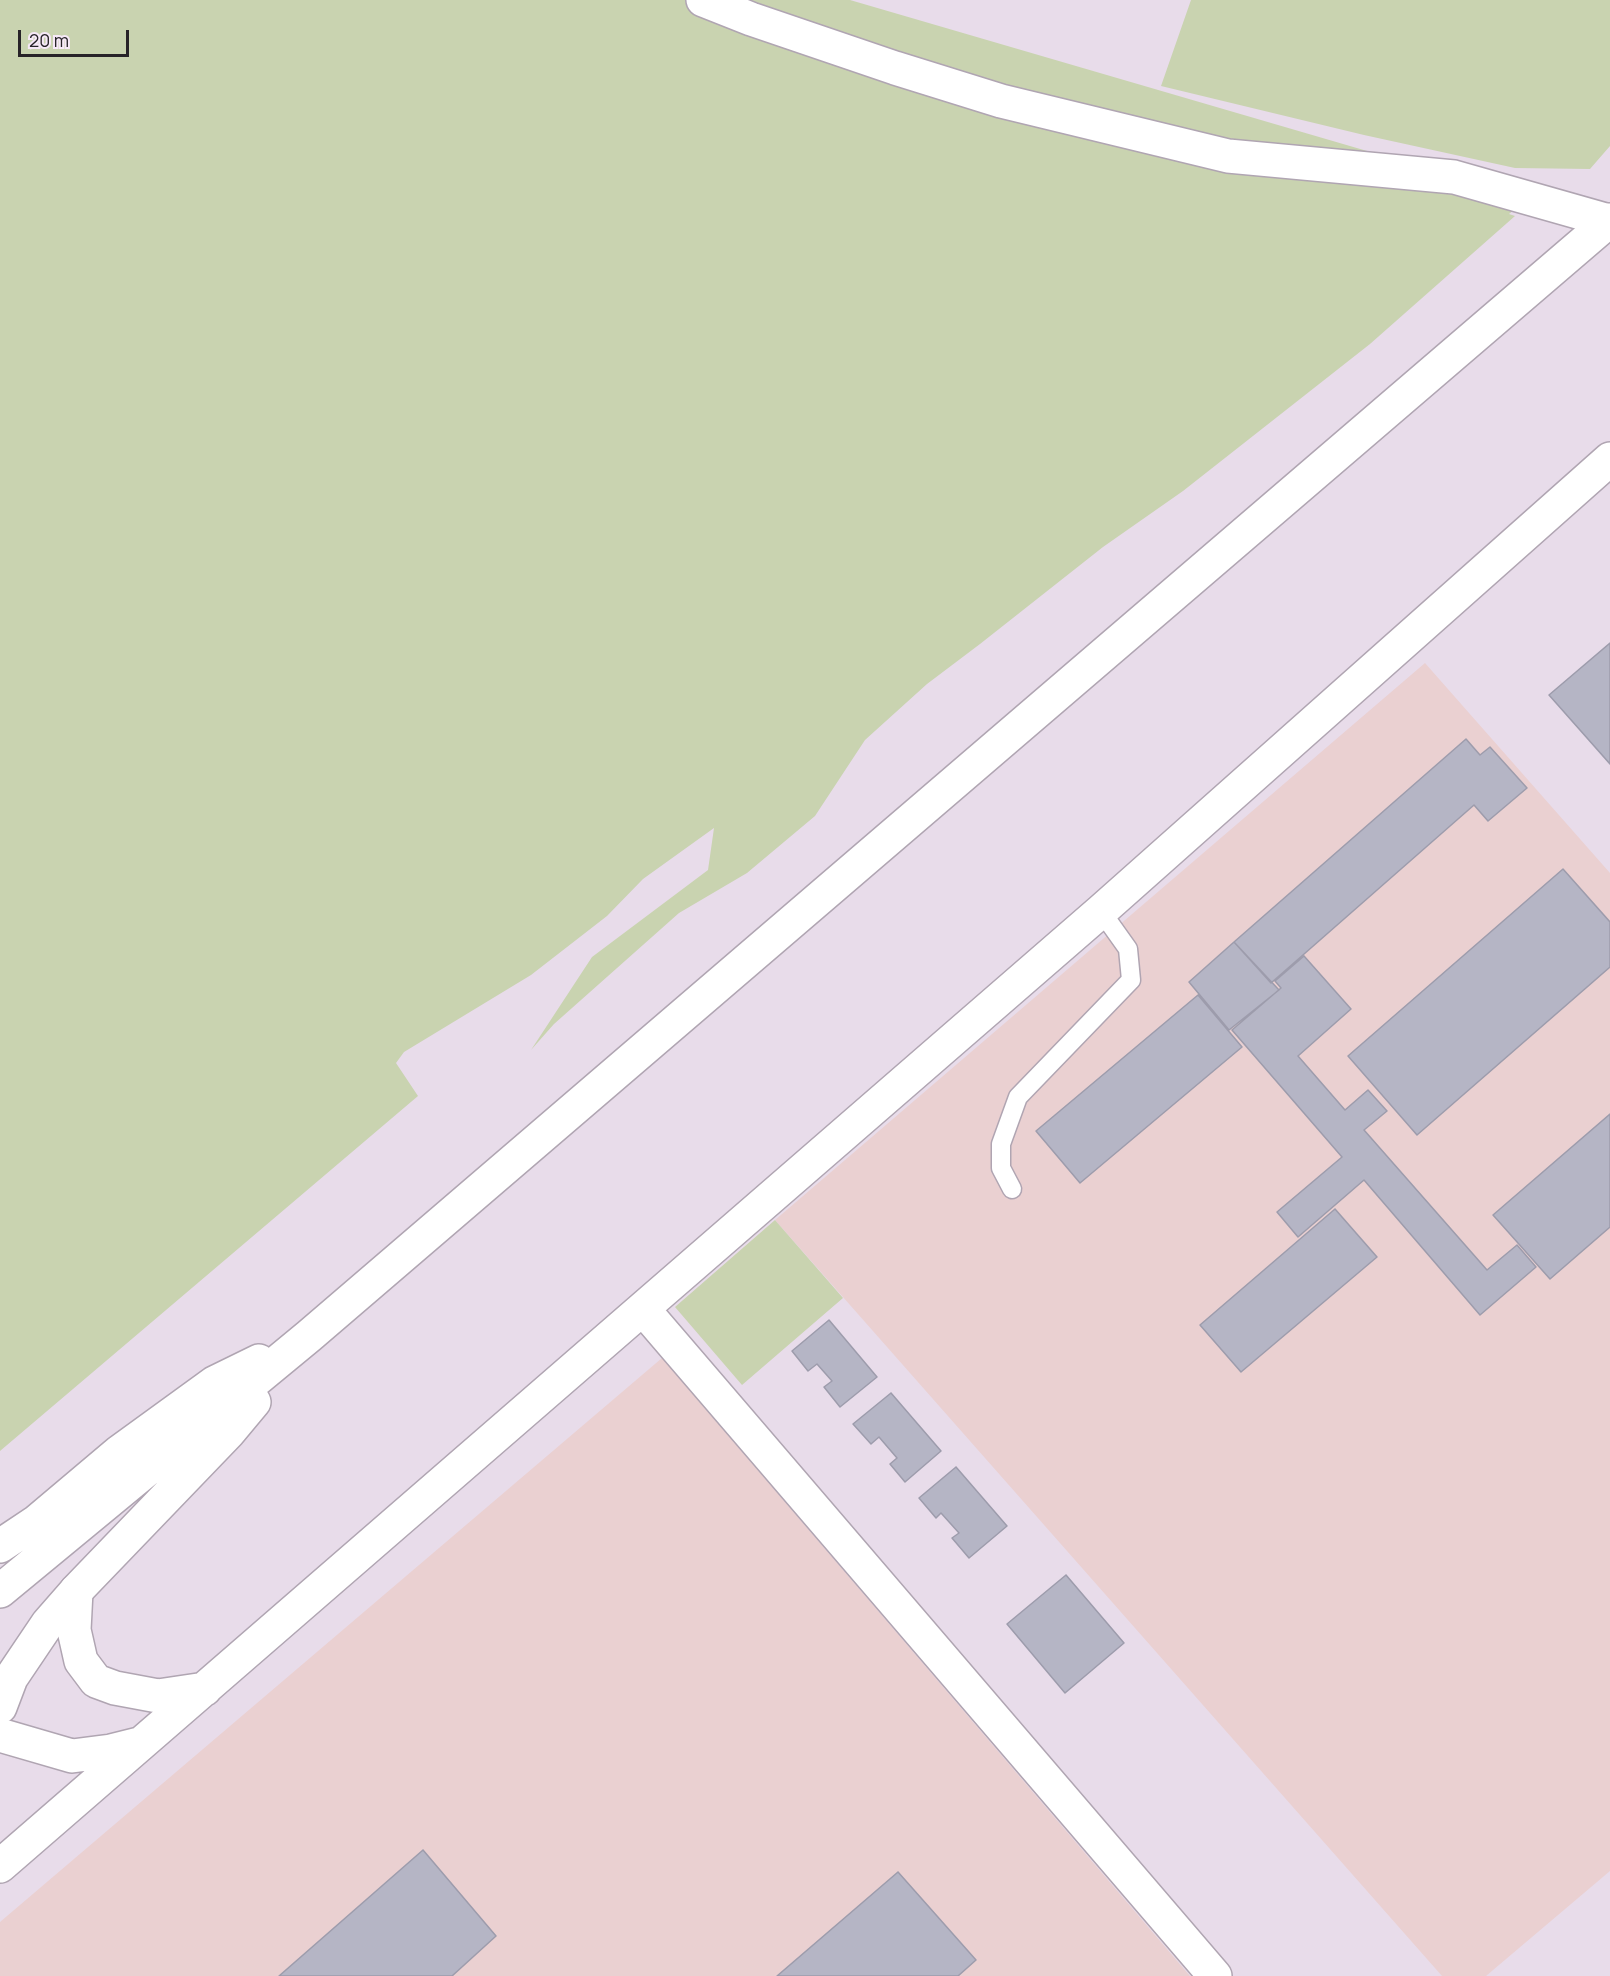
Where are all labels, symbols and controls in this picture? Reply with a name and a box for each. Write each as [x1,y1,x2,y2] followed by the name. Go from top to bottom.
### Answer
[21,18,132,56] scale bar
[29,28,69,52] text: 20 m

